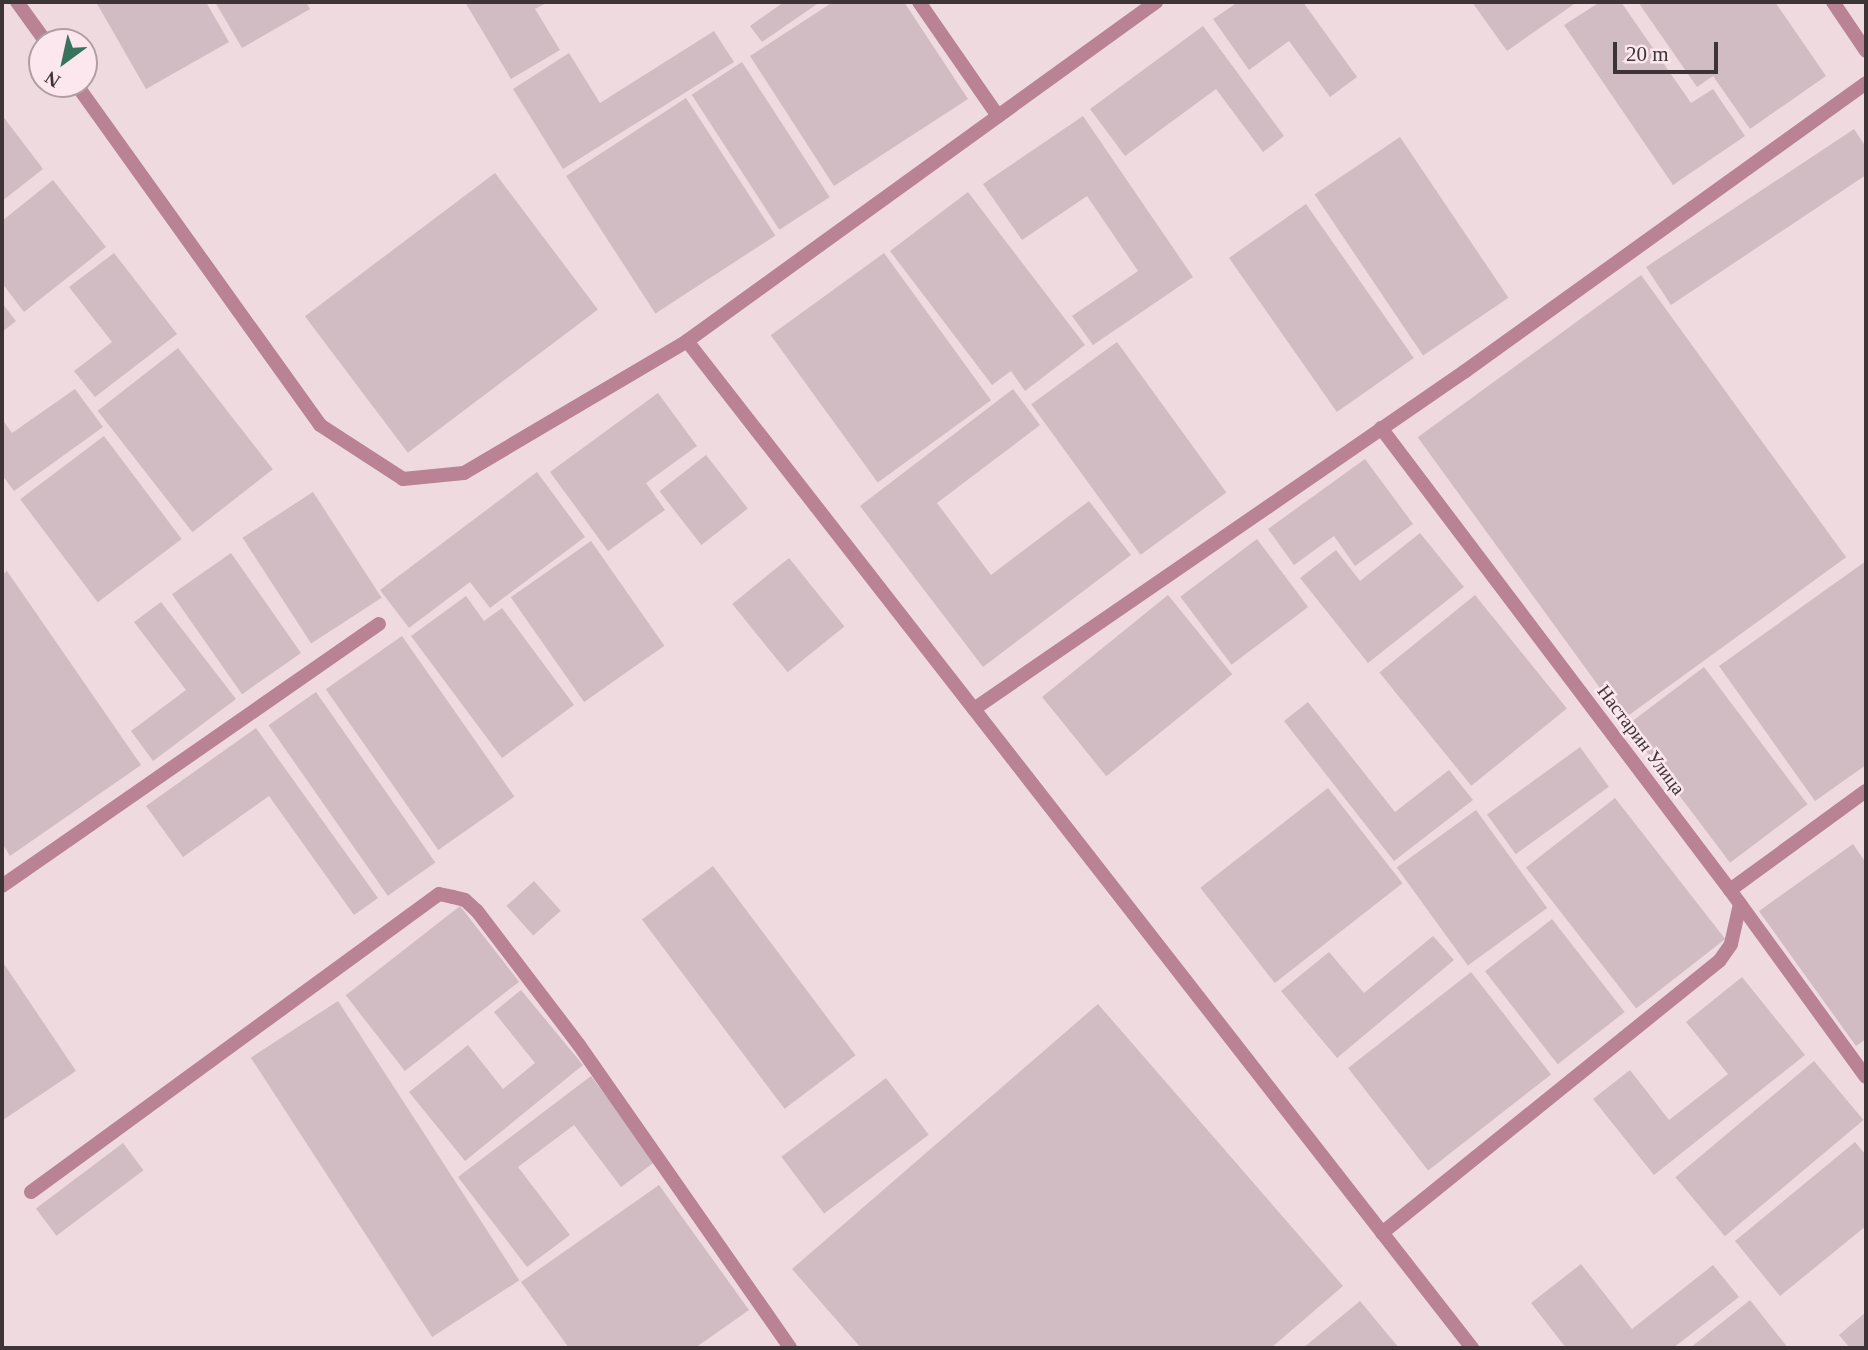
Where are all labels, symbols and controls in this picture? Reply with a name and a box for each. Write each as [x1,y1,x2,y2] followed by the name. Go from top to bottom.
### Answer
[28,28,98,98] north arrow
[1616,28,1721,72] scale bar
[1626,42,1669,66] text: 20 m
[41,67,64,92] text: N
[1592,681,1690,799] street label: Настарин Улица

